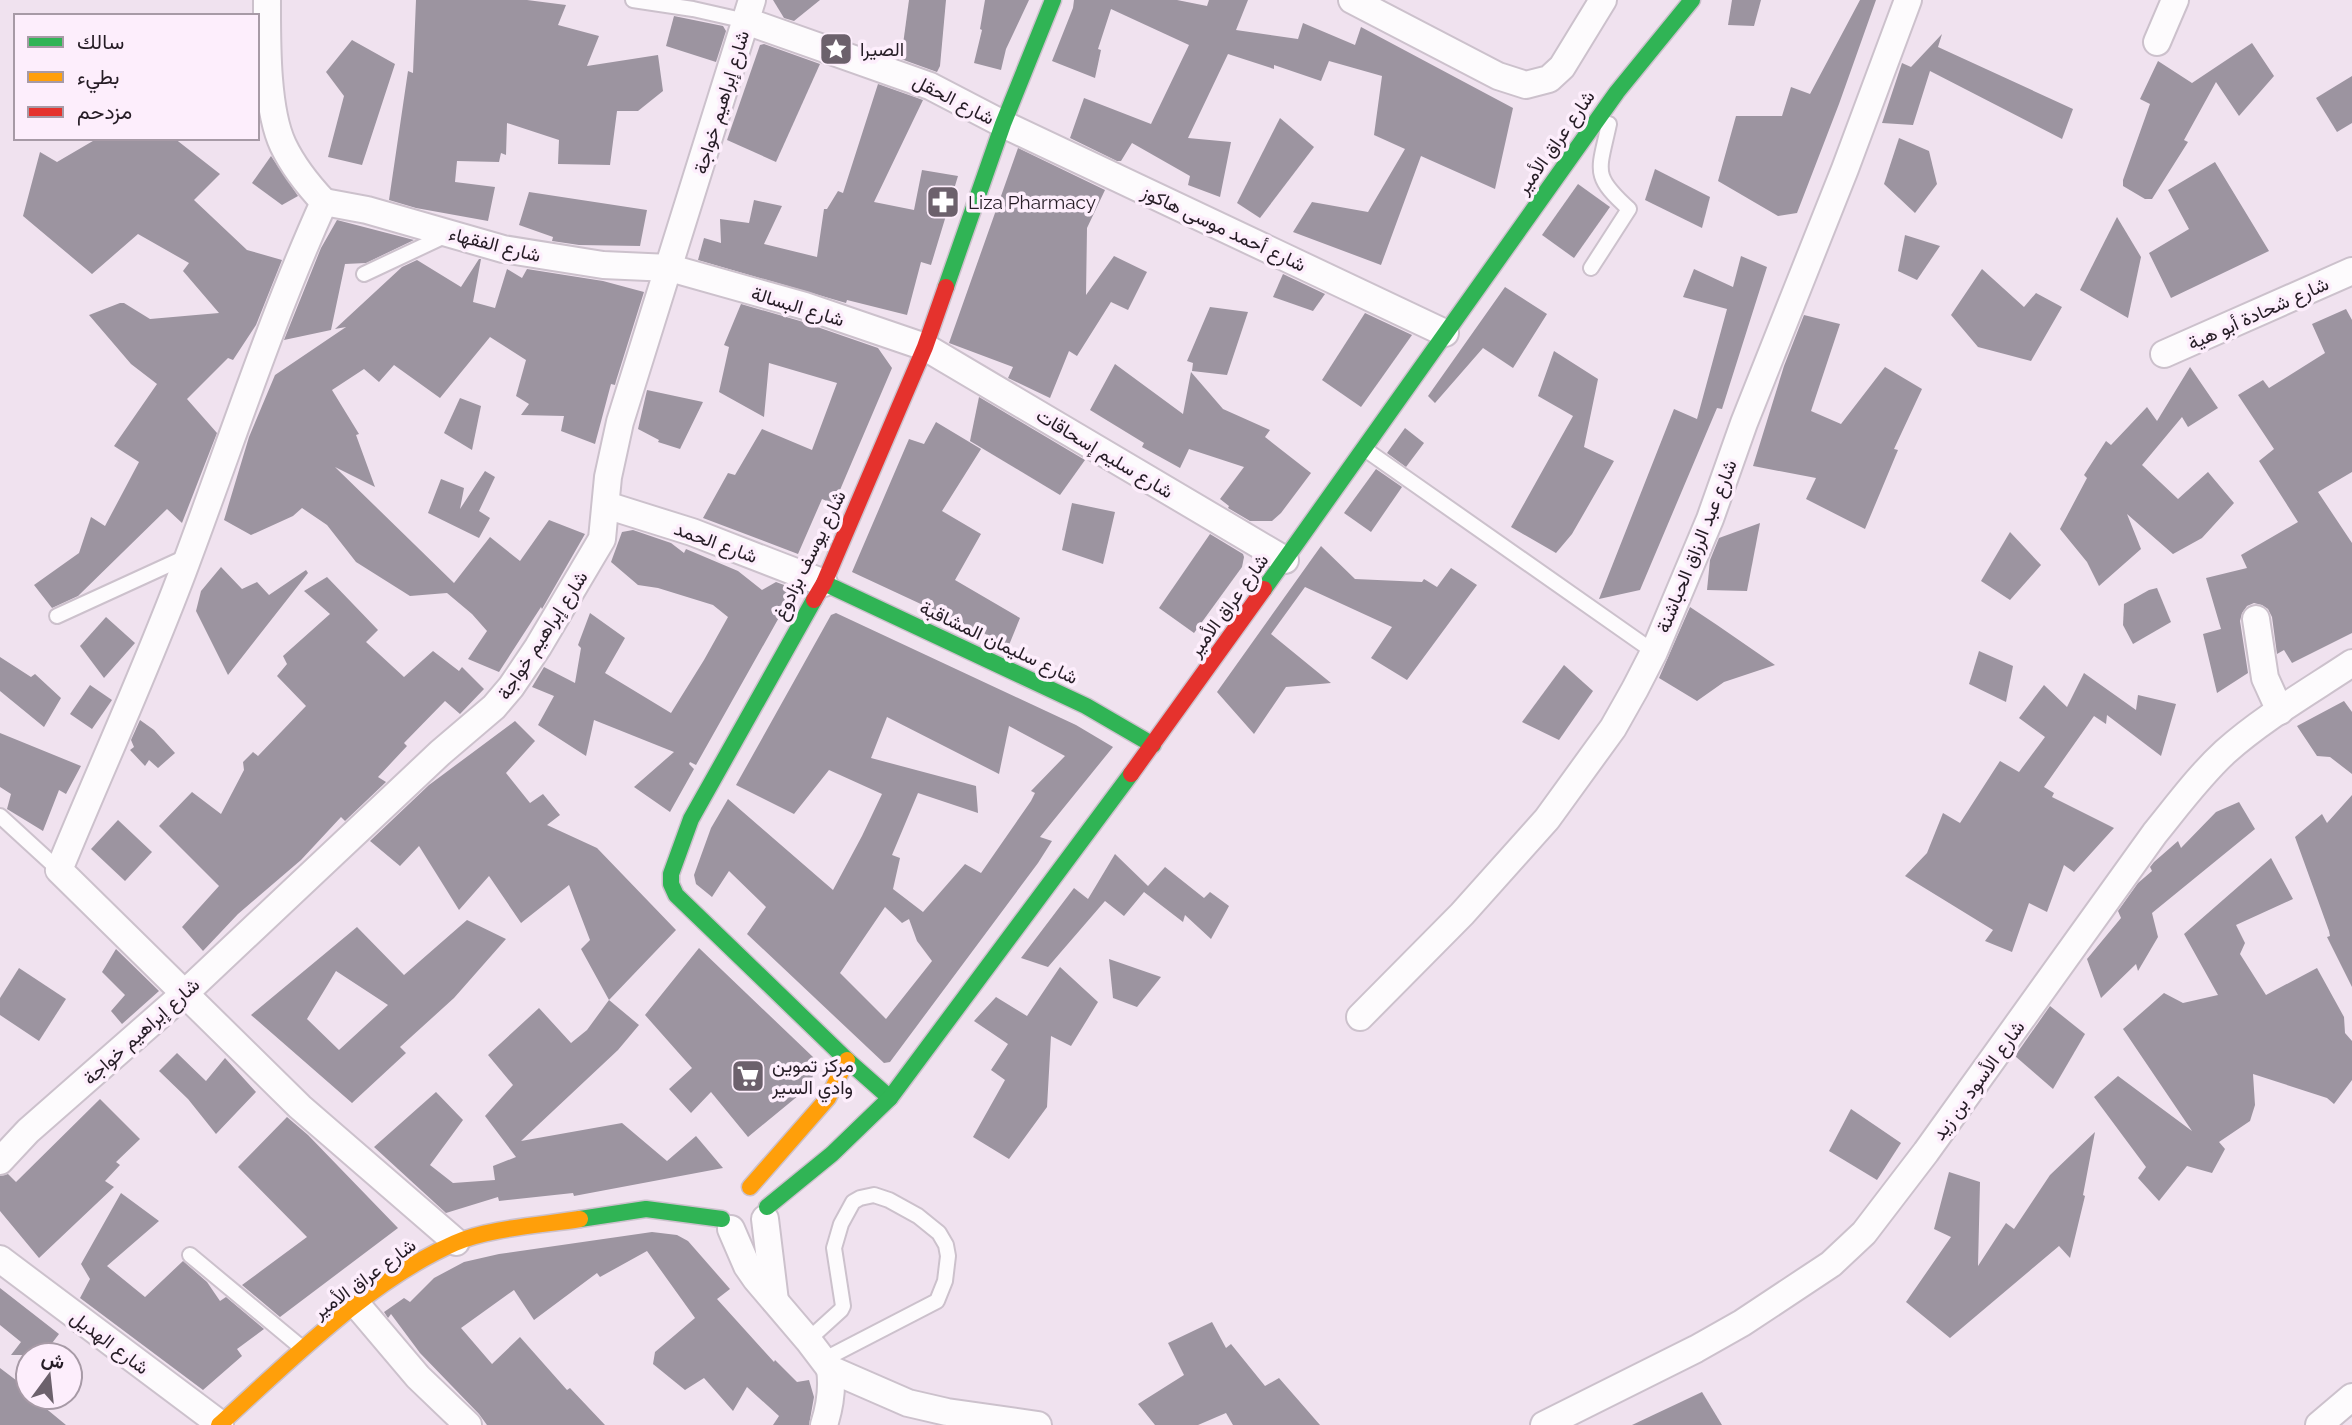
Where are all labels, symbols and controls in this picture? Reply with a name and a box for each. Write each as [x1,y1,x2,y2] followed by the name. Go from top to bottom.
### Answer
[14,14,259,140] legend
[689,28,755,177] street label: شارع إبراهيم خواجة
[77,29,124,54] text: سالك
[817,30,855,68] place icon: الصيرا
[860,38,904,61] place label: الصيرا
[77,64,120,94] text: بطيء
[909,69,998,131] street label: شارع الحقل
[1511,86,1601,200] street label: شارع عراق الأمير
[77,99,132,126] text: مزدحم
[1137,180,1309,277] street label: شارع أحمد موسى هاكوز
[924,183,962,221] pharmacy icon: Liza Pharmacy
[968,191,1096,213] place label: Liza Pharmacy
[446,222,543,268] street label: شارع الفقهاء
[2184,272,2333,356] street label: شارع شحادة أبو هية
[748,281,847,332] street label: شارع البسالة
[1032,404,1177,504] street label: شارع سليم إسحاقات
[1651,456,1743,636] street label: شارع عبد الرزاق الحباشنة
[768,487,852,624] street label: شارع يوسف بزادوغ
[671,517,761,569] street label: شارع الحمد
[1183,549,1274,663] street label: شارع عراق الأمير
[492,567,593,704] street label: شارع إبراهيم خواجة
[916,596,1081,690] street label: شارع سليمان المشاقبة
[78,973,205,1090] street label: شارع إبراهيم خواجة
[1927,1016,2030,1145] street label: شارع الأسود بن زيد
[771,1054,854,1103] place label: مركز تموين وادي السير
[729,1057,767,1095] supermarket icon: مركز تموين وادي السير
[308,1233,421,1325] street label: شارع عراق الأمير
[66,1306,153,1380] street label: شارع الهديل
[14,1341,84,1411] north arrow
[39,1346,67,1374] text: ش

